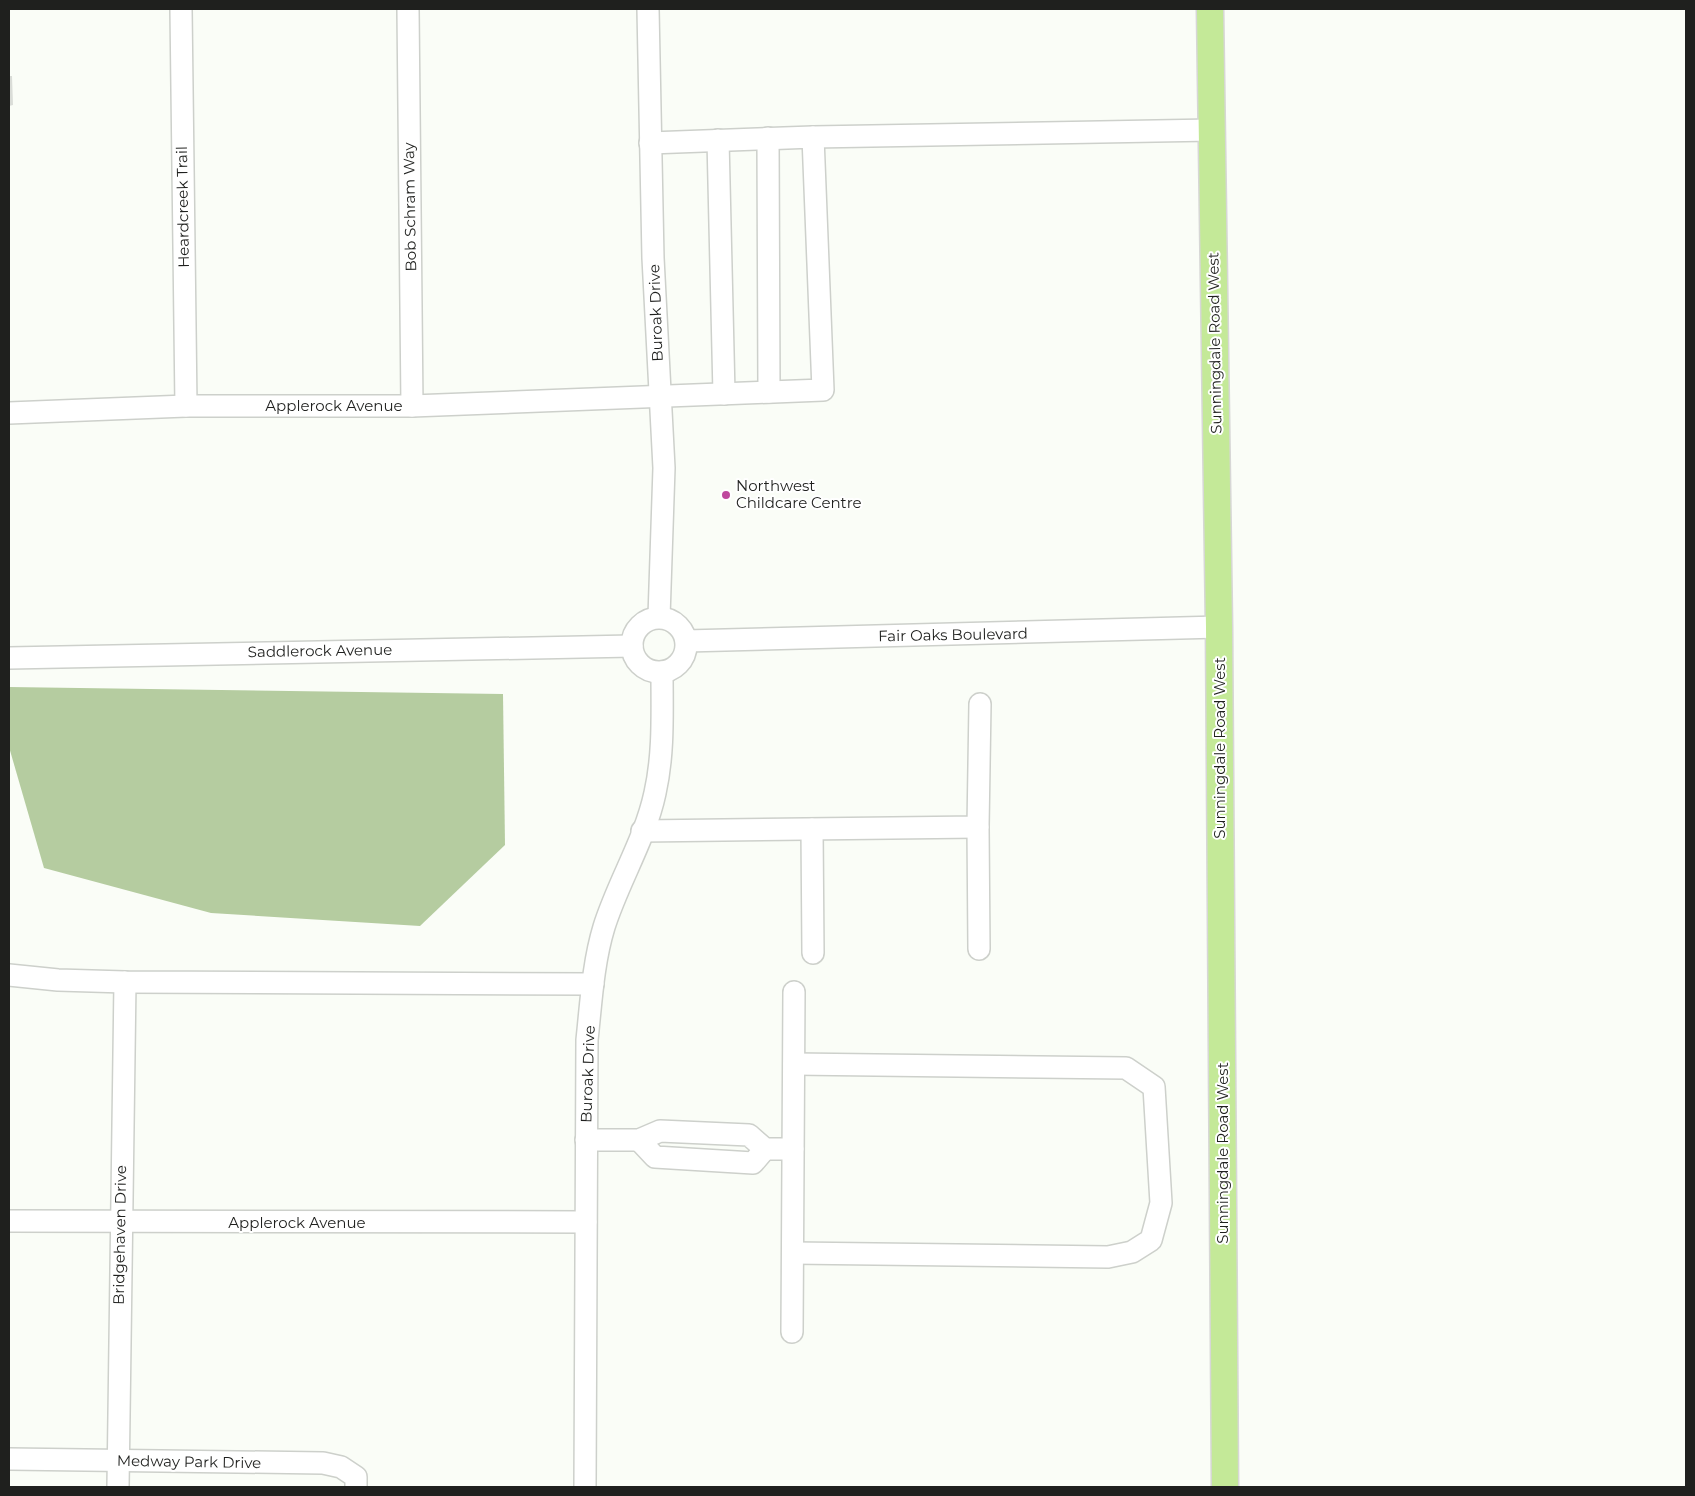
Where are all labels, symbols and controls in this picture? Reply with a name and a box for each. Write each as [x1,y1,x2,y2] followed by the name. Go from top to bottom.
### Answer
[399,141,420,272] street label: Bob Schram Way
[172,146,193,268] street label: Heardcreek Trail
[1203,252,1226,434] street label: Sunningdale Road West
[644,264,667,362] street label: Buroak Drive
[265,396,403,415] street label: Applerock Avenue
[736,476,862,512] place label: Northwest Childcare Centre
[720,489,732,501] marker: Northwest Childcare Centre
[878,624,1028,645] street label: Fair Oaks Boulevard
[248,640,392,661] street label: Saddlerock Avenue
[1210,657,1229,839] street label: Sunningdale Road West
[576,1025,599,1123] street label: Buroak Drive
[1213,1062,1232,1244] street label: Sunningdale Road West
[109,1165,130,1305] street label: Bridgehaven Drive
[228,1213,366,1232] street label: Applerock Avenue
[117,1451,261,1472] street label: Medway Park Drive

